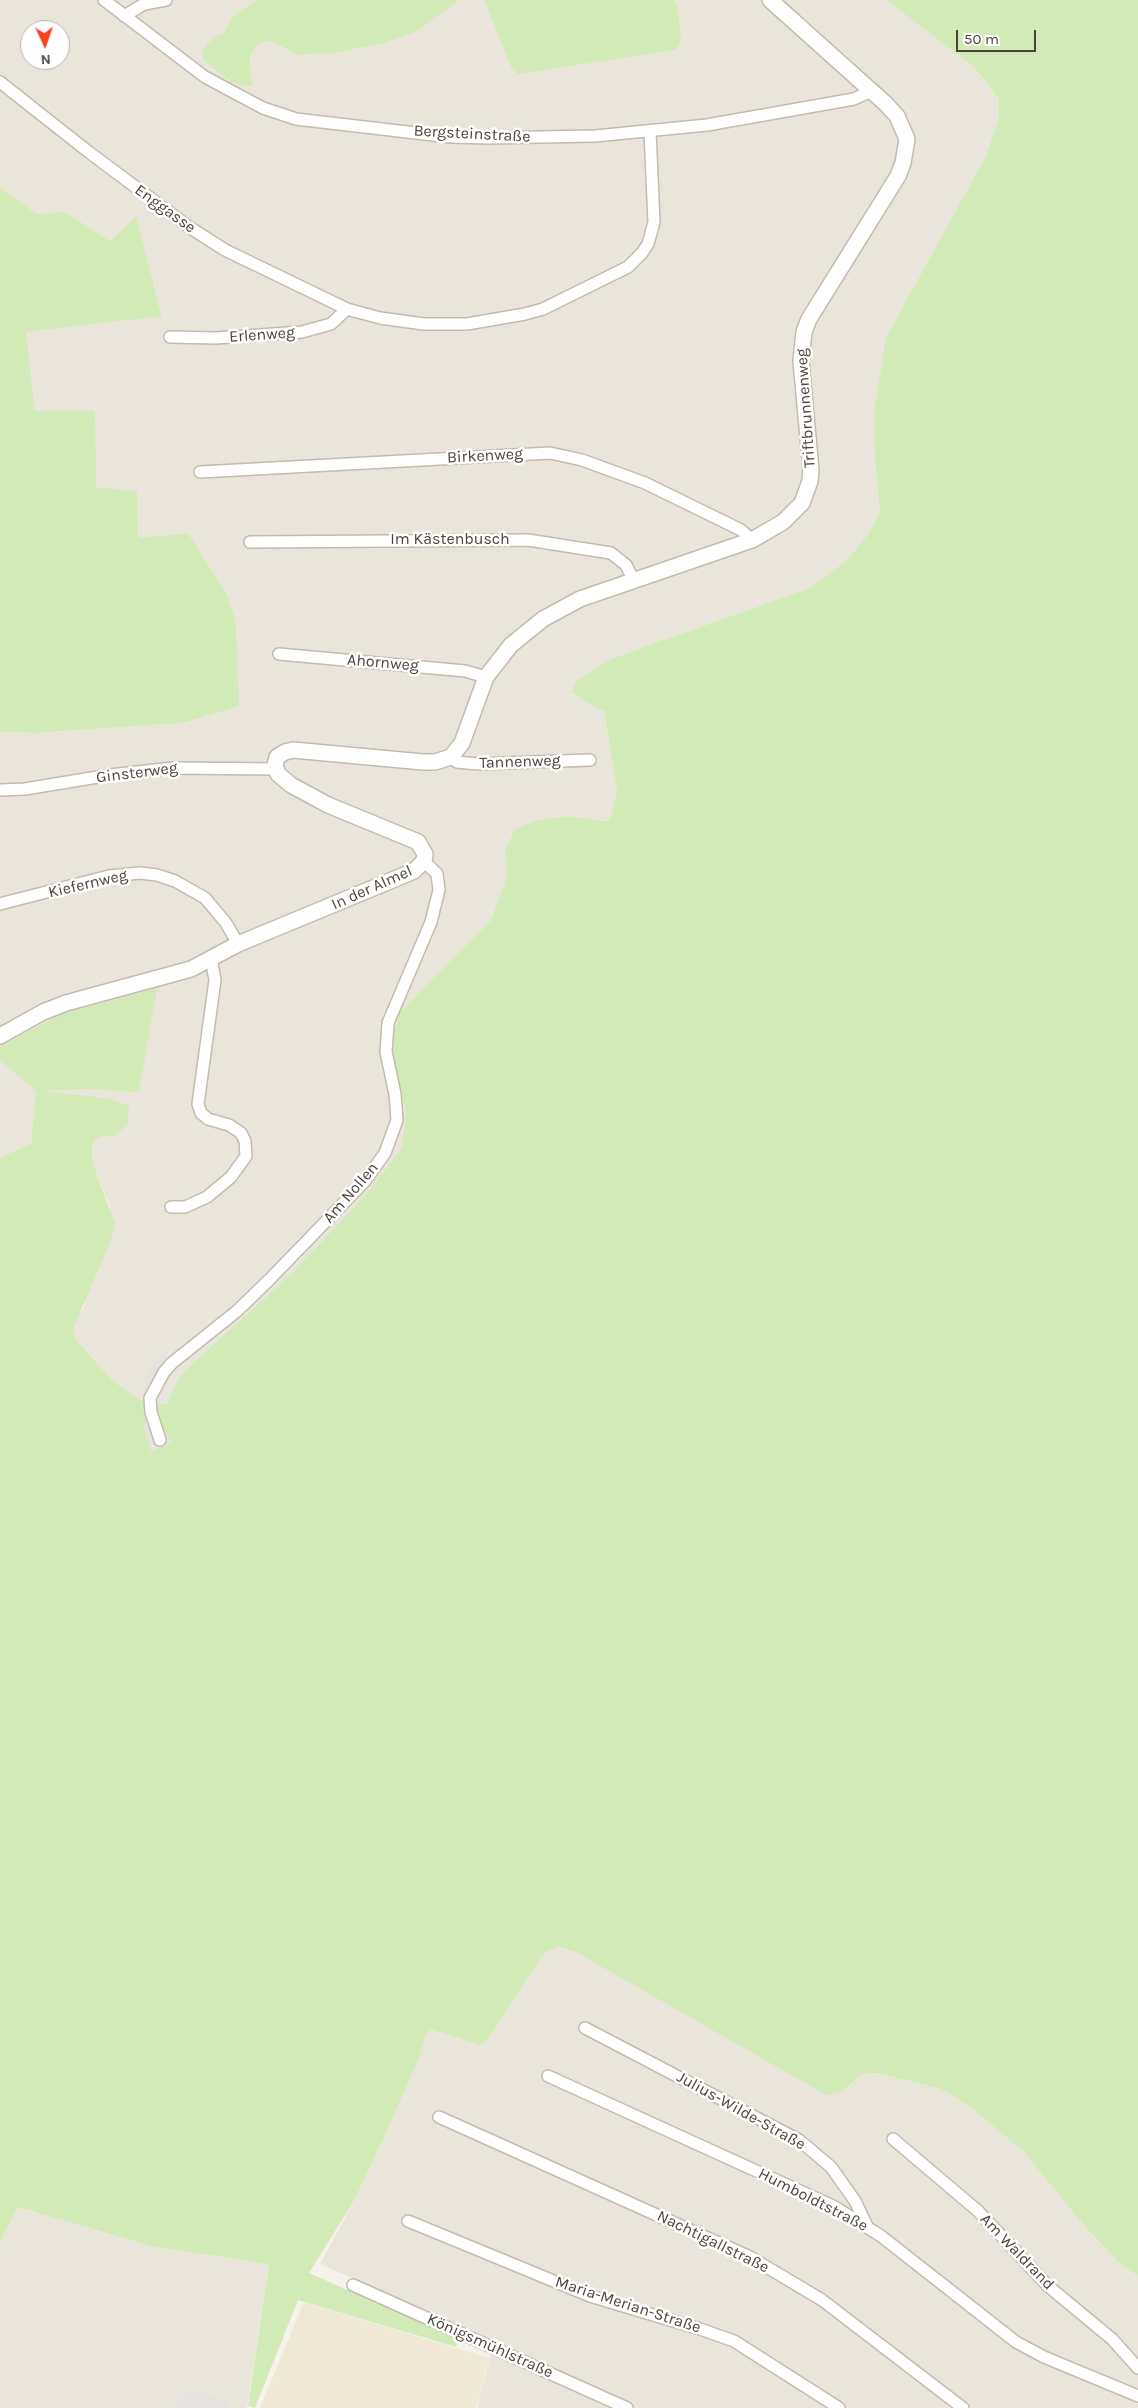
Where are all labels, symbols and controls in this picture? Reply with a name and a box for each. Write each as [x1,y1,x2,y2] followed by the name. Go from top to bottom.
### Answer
[20,20,70,70] north arrow
[958,20,1038,52] scale bar
[964,30,999,48] text: 50 m
[40,51,51,68] text: N
[413,121,531,147] street label: Bergsteinstraße
[131,180,199,238] street label: Enggasse
[228,323,296,347] street label: Erlenweg
[792,348,820,468] street label: Triftbrunnenweg
[446,444,524,468] street label: Birkenweg
[390,529,510,549] street label: Im Kästenbusch
[346,650,420,676] street label: Ahornweg
[479,751,561,773] street label: Tannenweg
[95,758,179,788] street label: Ginsterweg
[329,862,415,914] street label: In der Almel
[47,866,129,902] street label: Kiefernweg
[319,1159,383,1227] street label: Am Nollen
[673,2068,809,2154] street label: Julius-Wilde-Straße
[755,2164,871,2236] street label: Humboldtstraße
[654,2207,772,2277] street label: Nachtigallstraße
[976,2210,1058,2294] street label: Am Waldrand
[553,2272,703,2338] street label: Maria-Merian-Straße
[424,2310,556,2382] street label: Königsmühlstraße

